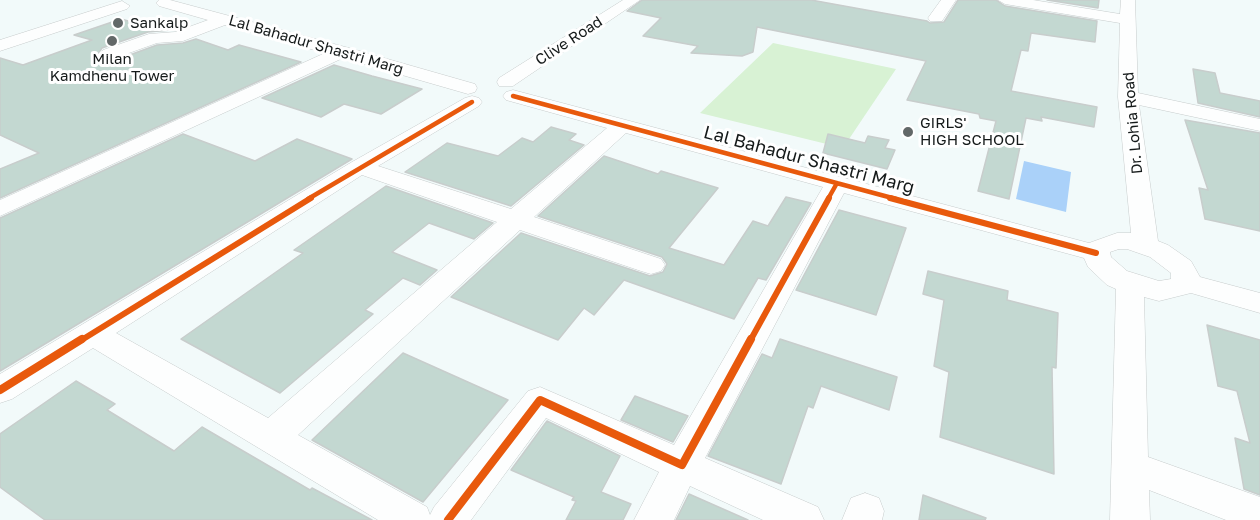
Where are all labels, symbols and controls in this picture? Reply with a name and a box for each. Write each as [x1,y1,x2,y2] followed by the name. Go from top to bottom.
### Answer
[227,11,405,79] street label: Lal Bahadur Shastri Marg
[532,13,606,69] street label: Clive Road
[130,14,188,32] place label: Sankalp
[111,16,125,30] marker: Sankalp
[105,34,119,48] marker: Milan Kamdhenu Tower
[50,50,174,85] place label: Milan Kamdhenu Tower
[1120,71,1146,175] street label: Dr. Lohia Road
[920,114,1024,149] place label: GIRLS' HIGH SCHOOL
[701,121,917,199] street label: Lal Bahadur Shastri Marg
[901,125,915,139] marker: GIRLS' HIGH SCHOOL

